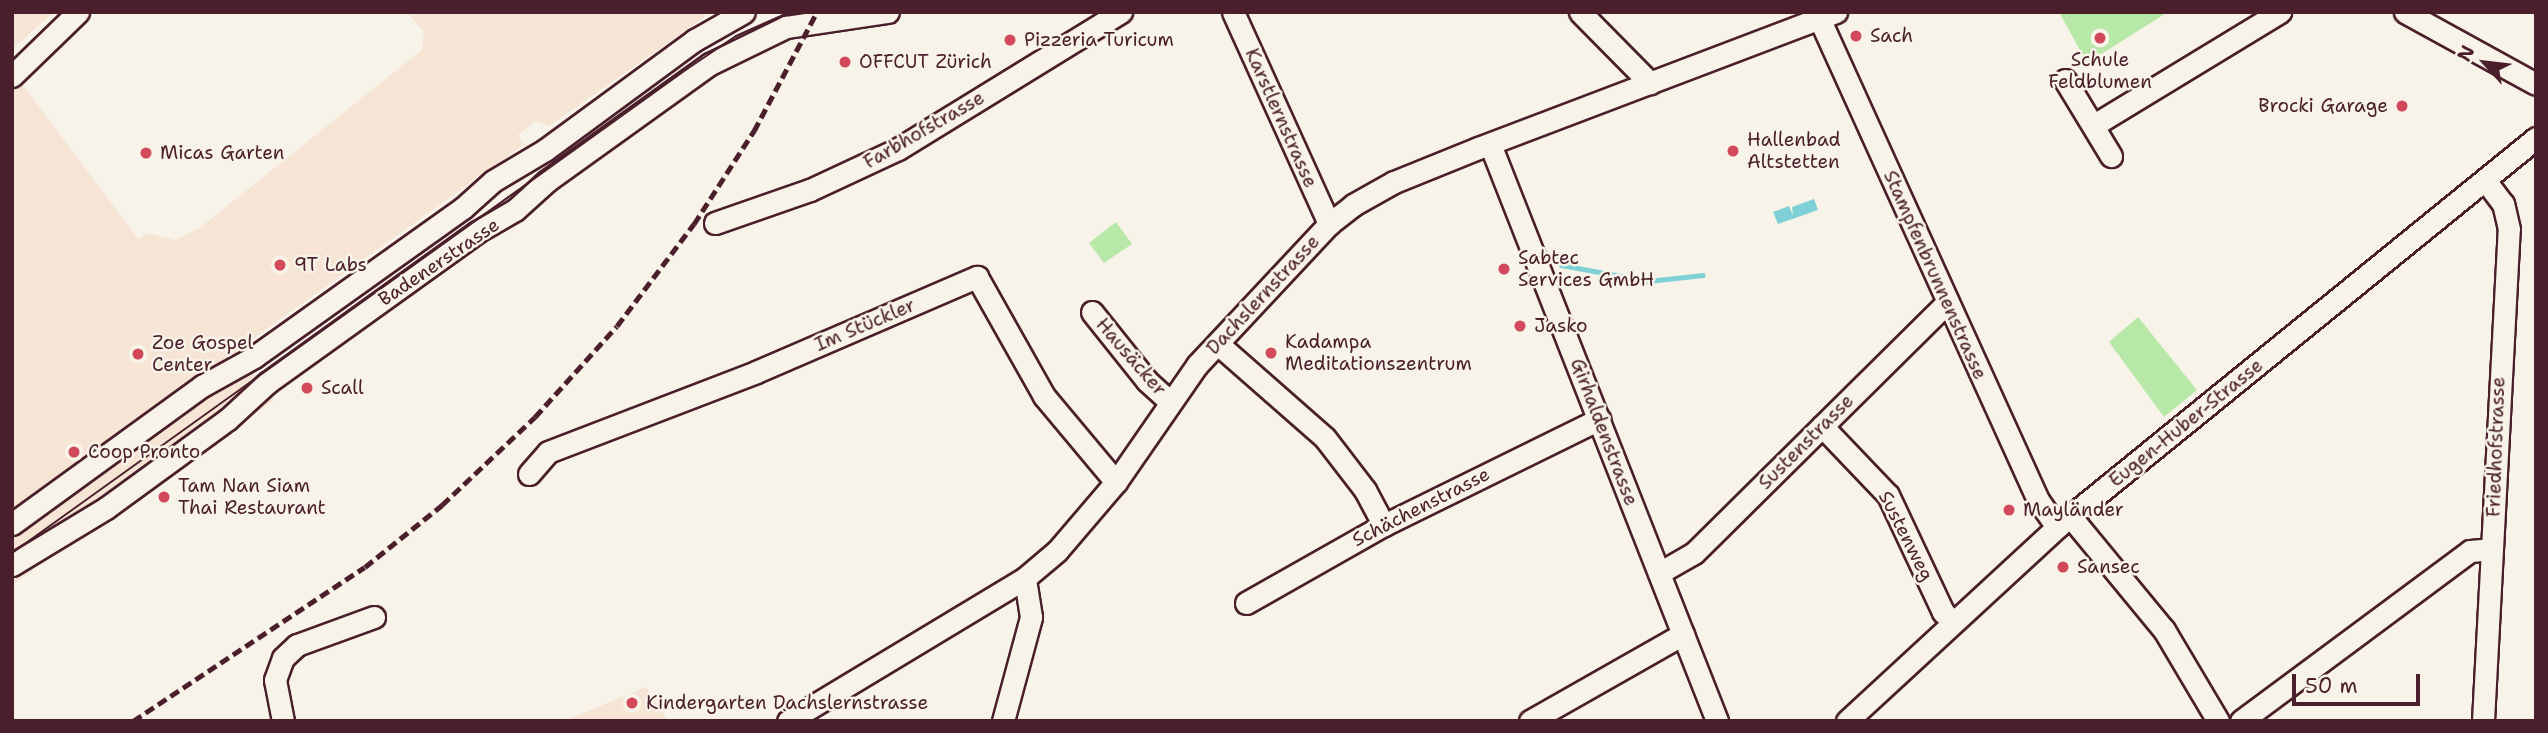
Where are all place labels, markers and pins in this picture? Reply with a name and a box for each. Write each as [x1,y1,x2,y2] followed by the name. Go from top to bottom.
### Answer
[1870,25,1913,47] place label: Sach
[1848,28,1864,44] marker: Sach
[1024,29,1174,51] place label: Pizzeria Turicum
[2092,30,2108,46] marker: Schule Feldblumen
[1002,32,1018,48] marker: Pizzeria Turicum
[2048,49,2152,93] place label: Schule Feldblumen
[859,51,992,73] place label: OFFCUT Zürich
[837,54,853,70] marker: OFFCUT Zürich
[2258,95,2388,117] place label: Brocki Garage
[2394,98,2410,114] marker: Brocki Garage
[1747,129,1841,173] place label: Hallenbad Altstetten
[160,142,284,164] place label: Micas Garten
[1725,143,1741,159] marker: Hallenbad Altstetten
[138,145,154,161] marker: Micas Garten
[1518,247,1654,291] place label: Sabtec Services GmbH
[294,254,367,276] place label: 9T Labs
[272,257,288,273] marker: 9T Labs
[1496,261,1512,277] marker: Sabtec Services GmbH
[1534,315,1588,337] place label: Jasko
[1512,318,1528,334] marker: Jasko
[1285,331,1472,375] place label: Kadampa Meditationszentrum
[152,332,253,376] place label: Zoe Gospel Center
[1263,345,1279,361] marker: Kadampa Meditationszentrum
[130,346,146,362] marker: Zoe Gospel Center
[321,377,364,399] place label: Scall
[299,380,315,396] marker: Scall
[88,441,200,463] place label: Coop Pronto
[66,444,82,460] marker: Coop Pronto
[178,475,326,519] place label: Tam Nan Siam Thai Restaurant
[156,489,172,505] marker: Tam Nan Siam Thai Restaurant
[2023,499,2124,521] place label: Mayländer
[2001,502,2017,518] marker: Mayländer
[2077,556,2140,578] place label: Sansec
[2055,559,2071,575] marker: Sansec
[646,692,928,714] place label: Kindergarten Dachslernstrasse
[624,695,640,711] marker: Kindergarten Dachslernstrasse

